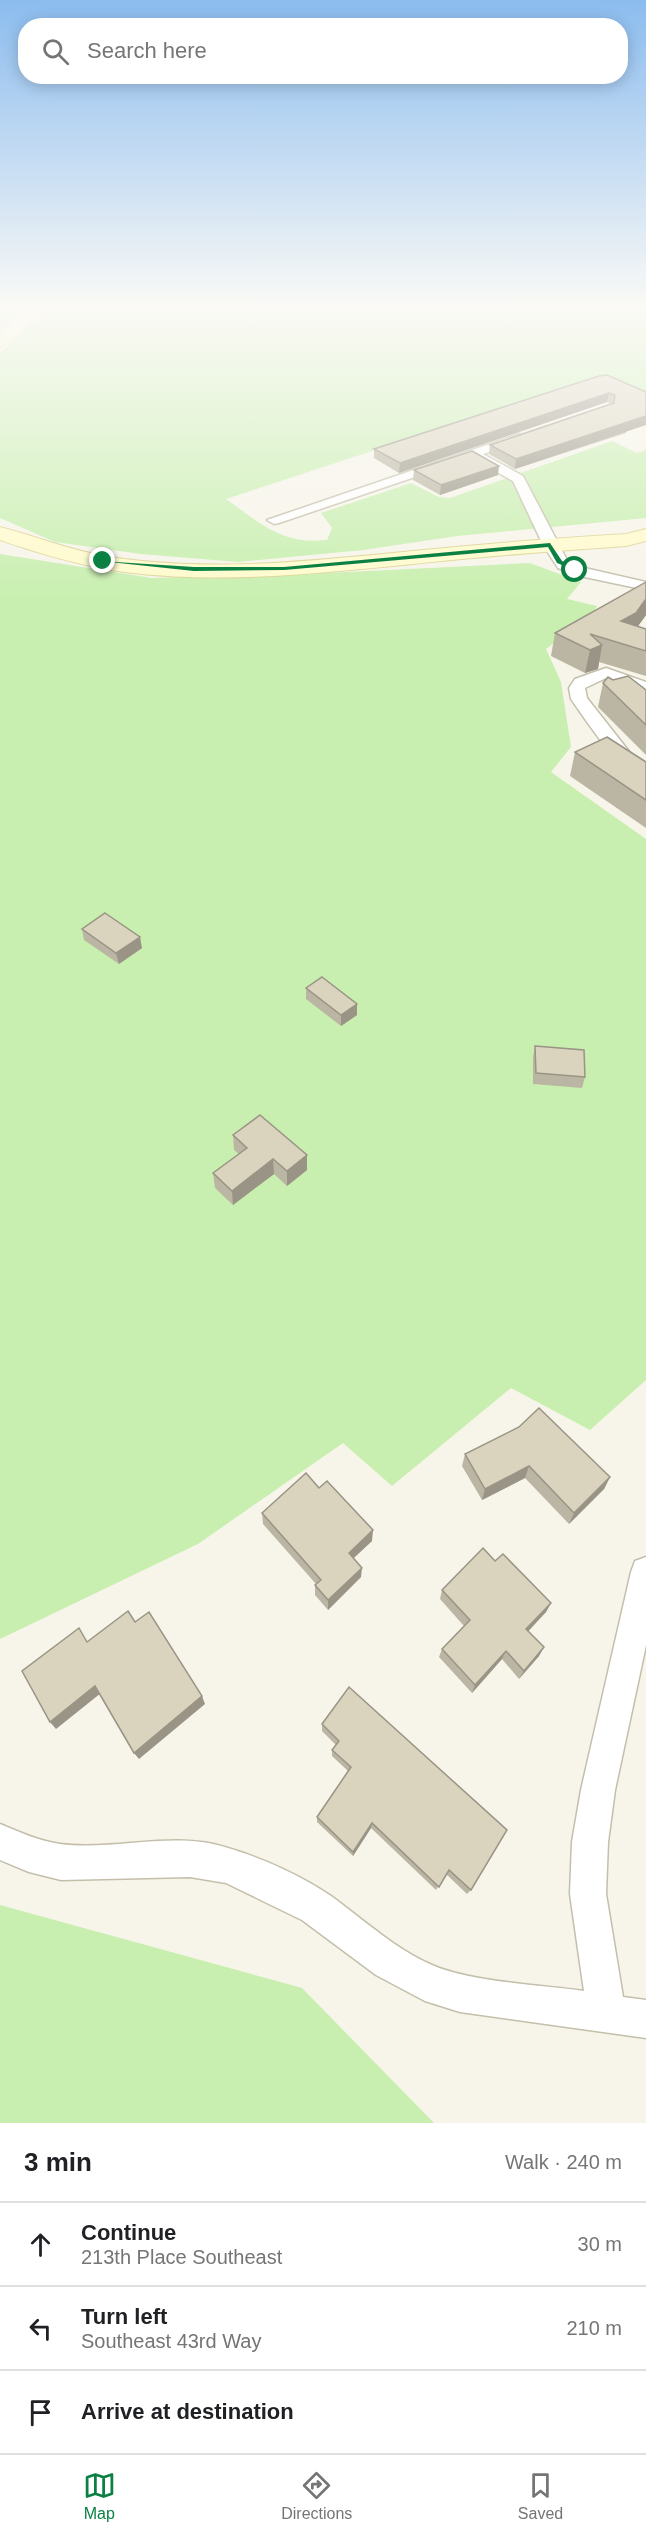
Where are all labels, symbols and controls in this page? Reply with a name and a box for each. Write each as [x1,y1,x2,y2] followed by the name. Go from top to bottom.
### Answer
[18,18,628,84] search box
[39,35,72,68] icon: search
[87,38,207,63] text: Search here
[89,547,115,573] route end
[561,556,587,582] route start
[24,2147,92,2177] text: 3 min
[505,2151,622,2173] text: Walk · 240 m
[81,2220,176,2245] text: Continue
[24,2228,57,2261] icon: ahead
[578,2233,622,2255] text: 30 m
[81,2246,282,2268] text: 213th Place Southeast
[81,2304,167,2329] text: Turn left
[24,2312,57,2345] icon: left
[566,2317,622,2339] text: 210 m
[81,2330,261,2352] text: Southeast 43rd Way
[24,2396,57,2429] icon: arrive
[81,2399,294,2424] text: Arrive at destination
[83,2469,116,2523] tab: Map
[281,2469,352,2523] tab: Directions
[518,2469,563,2523] tab: Saved

